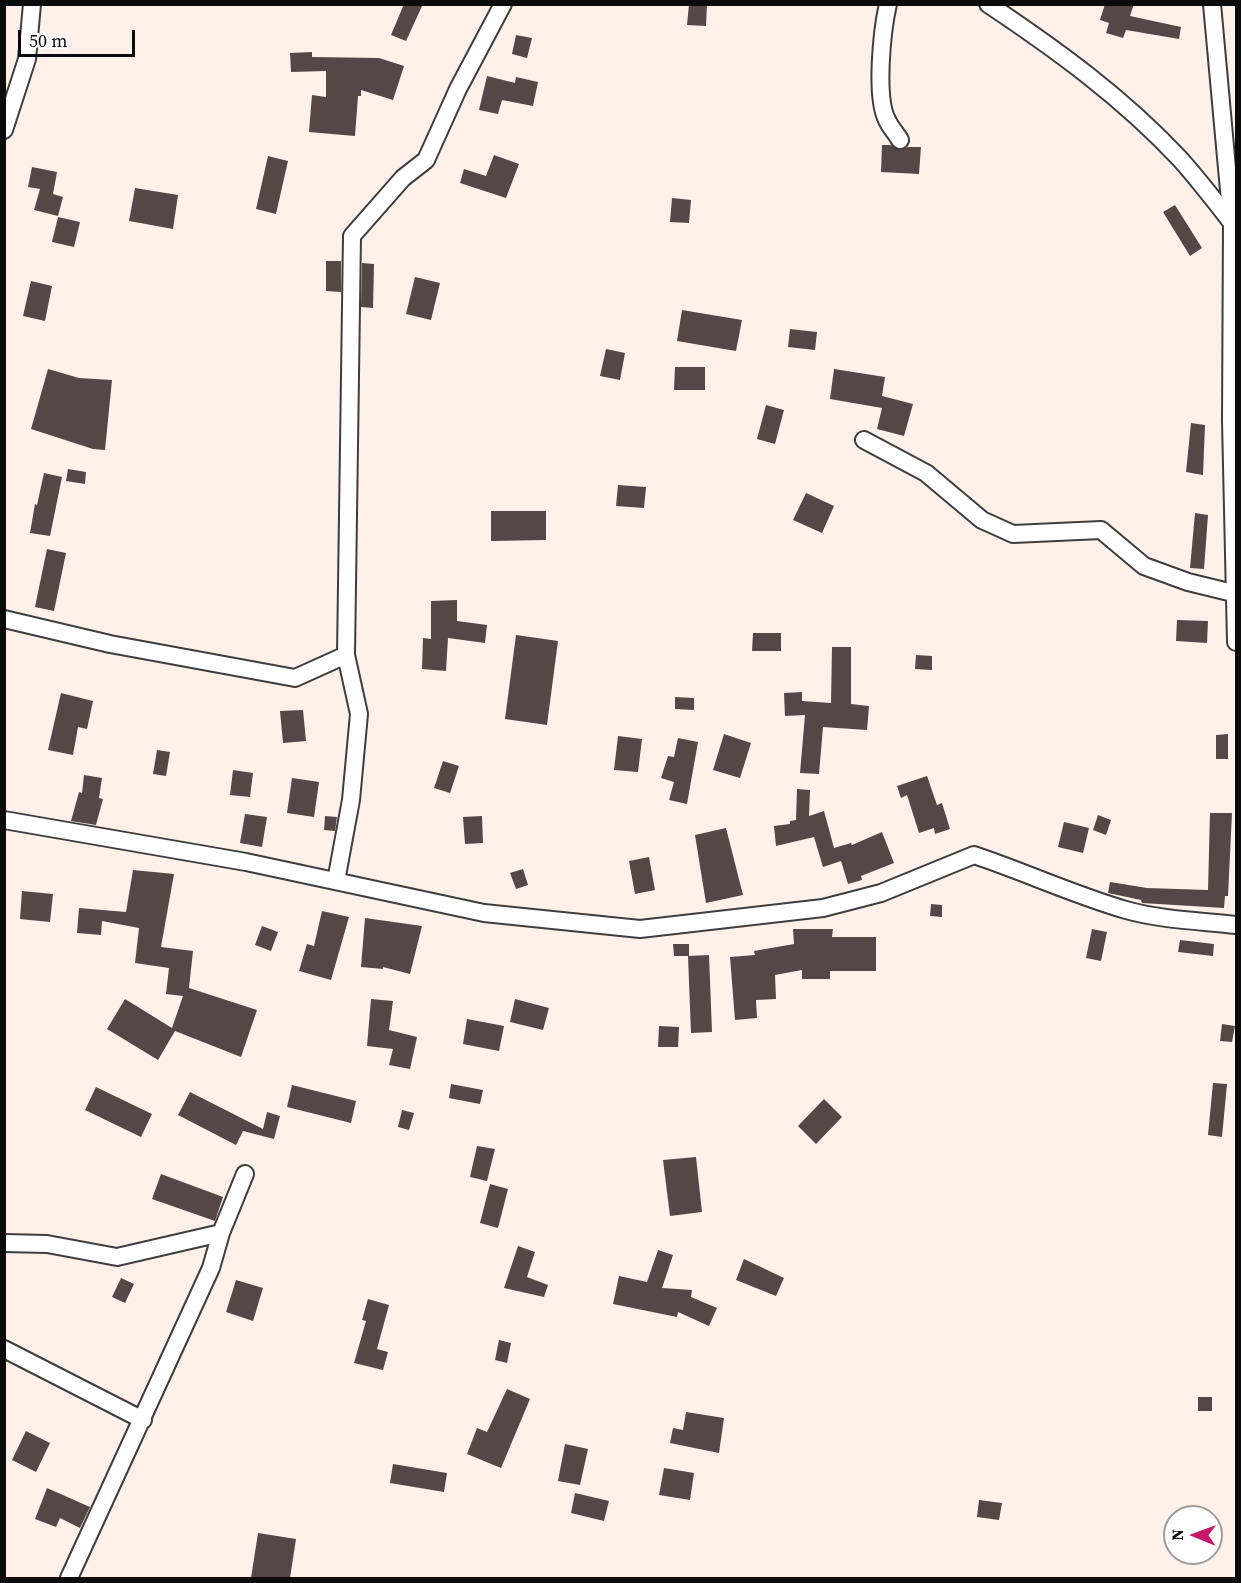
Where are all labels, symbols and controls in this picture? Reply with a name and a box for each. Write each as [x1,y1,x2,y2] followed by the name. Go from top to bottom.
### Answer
[21,18,138,56] scale bar
[29,28,67,53] text: 50 m
[1163,1505,1223,1565] north arrow
[1166,1529,1188,1541] text: N

